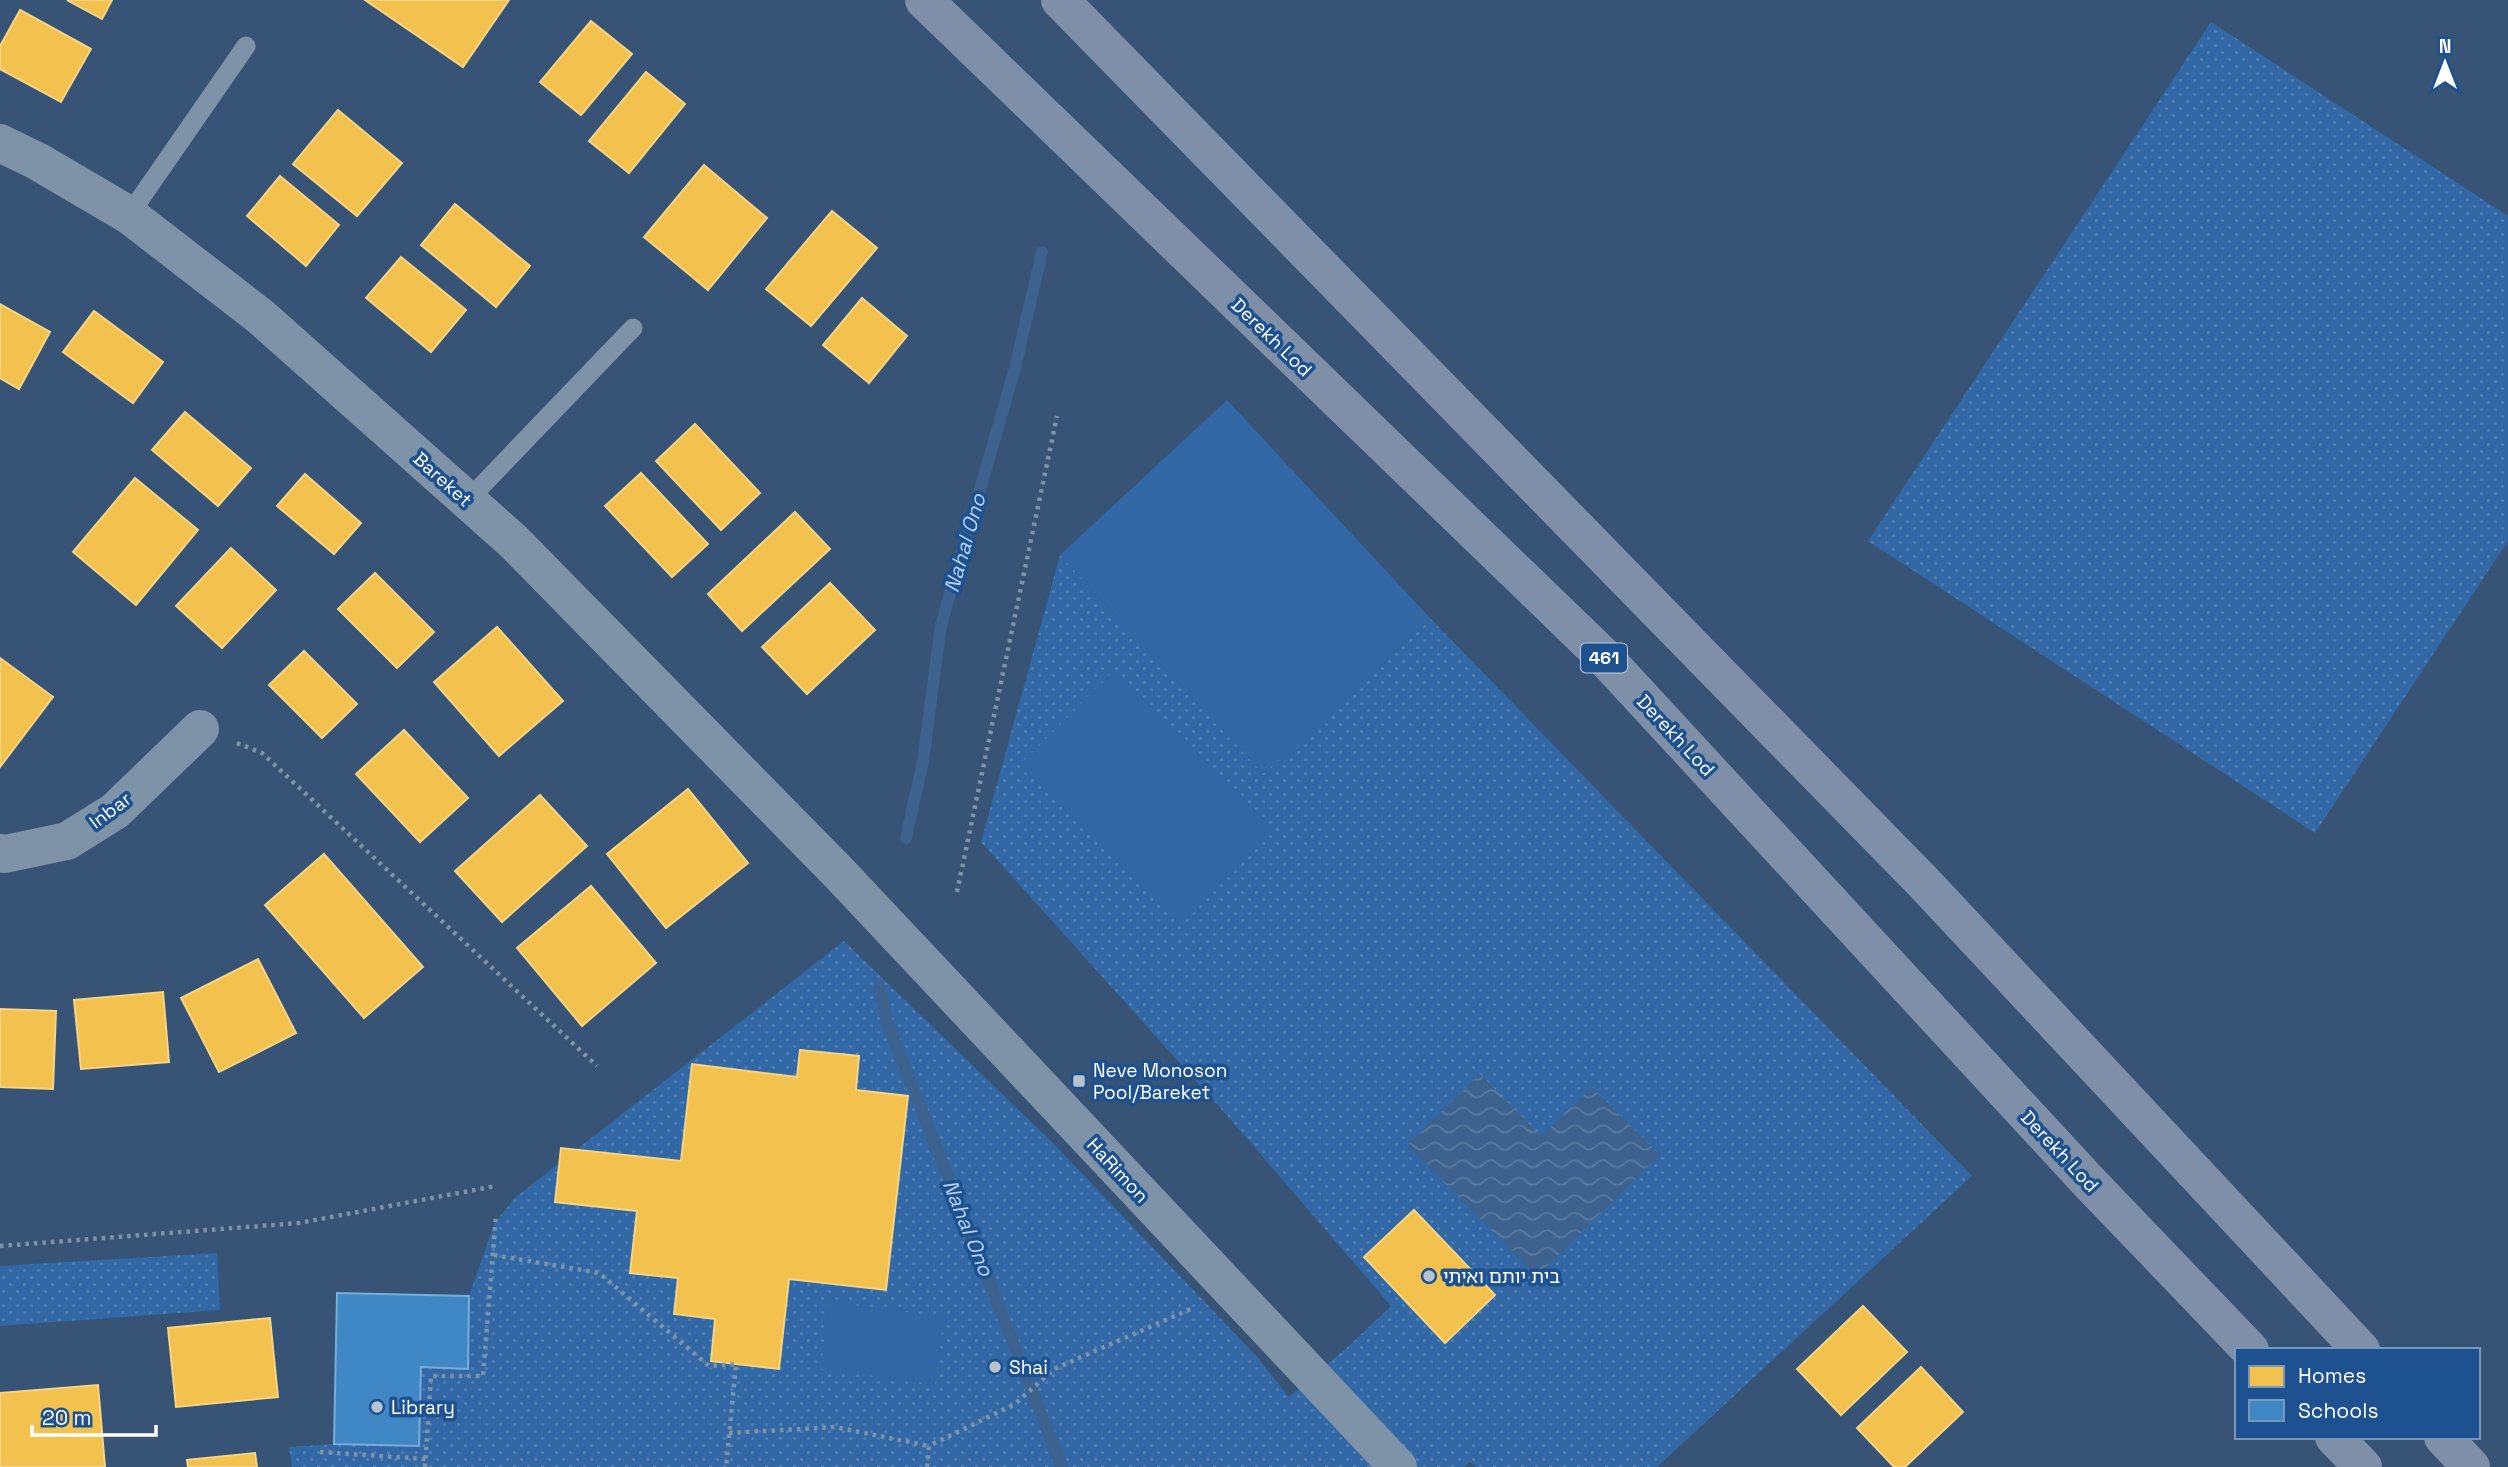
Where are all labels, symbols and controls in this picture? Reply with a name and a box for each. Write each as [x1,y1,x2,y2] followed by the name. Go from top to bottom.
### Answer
[2410,28,2480,98] north arrow
[2439,34,2451,59] text: N
[1226,293,1317,382] street label: Derekh Lod
[408,446,477,512] street label: Bareket
[938,489,992,595] water label: Nahal Ono
[1581,644,1627,672] road number: 461
[1631,689,1720,782] street label: Derekh Lod
[84,786,136,834] street label: Inbar
[1093,1058,1227,1105] place label: Neve Monoson Pool/Bareket
[1071,1073,1087,1089] marker: Neve Monoson Pool/Bareket
[2015,1105,2104,1198] street label: Derekh Lod
[1081,1133,1154,1208] street label: HaRimon
[937,1176,1000,1281] water label: Nahal Ono
[1443,1264,1560,1289] place label: בית יותם ואיתי
[1421,1268,1437,1284] marker: בית יותם ואיתי
[2235,1348,2480,1439] legend
[1009,1355,1048,1380] place label: Shai
[987,1359,1003,1375] marker: Shai
[2298,1362,2366,1389] text: Homes
[32,1394,156,1438] scale bar
[391,1395,455,1420] place label: Library
[2298,1397,2378,1424] text: Schools
[369,1399,385,1415] marker: Library
[42,1404,92,1431] text: 20 m

